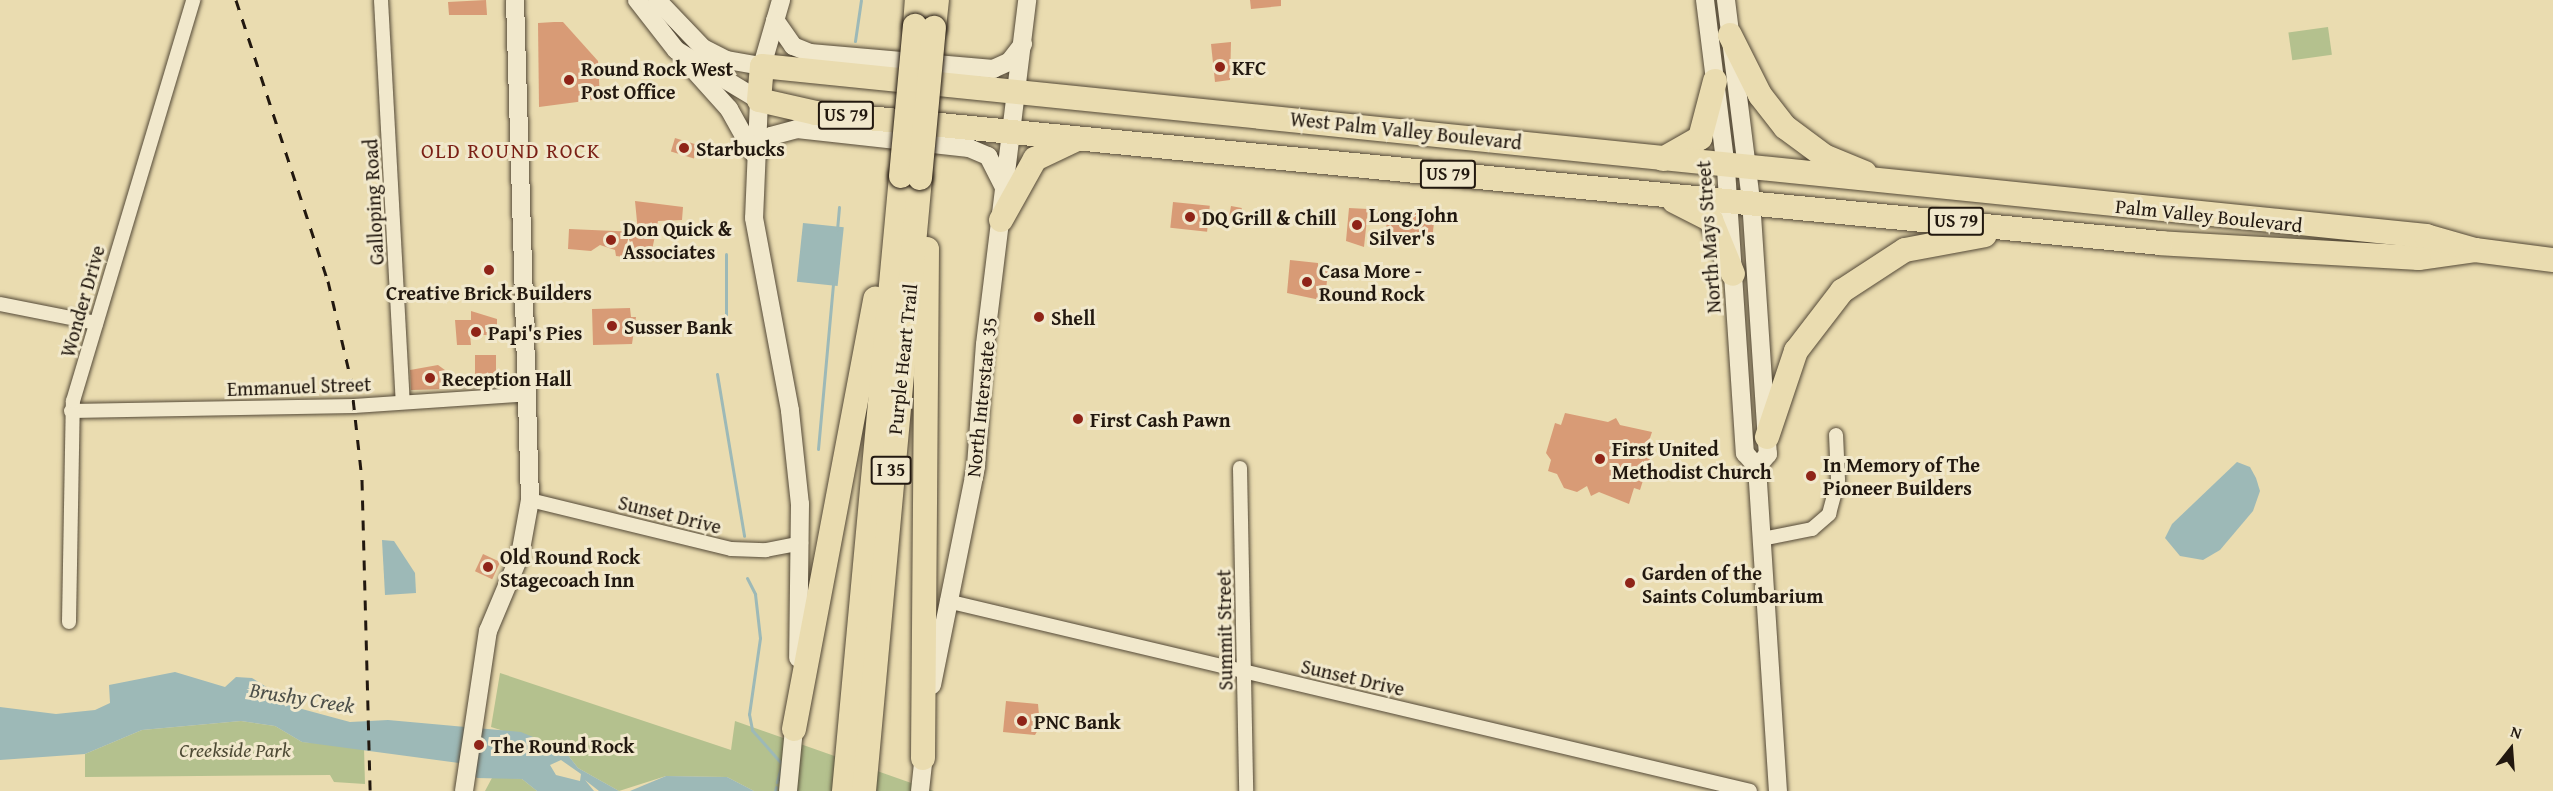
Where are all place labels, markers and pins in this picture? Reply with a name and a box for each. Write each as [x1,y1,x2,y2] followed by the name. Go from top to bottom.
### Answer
[1232,55,1266,79] place label: KFC
[581,56,733,103] place label: Round Rock West Post Office
[1213,60,1227,74] marker: KFC
[562,73,576,87] marker: Round Rock West Post Office
[696,136,785,160] place label: Starbucks
[677,141,691,155] marker: Starbucks
[1369,202,1458,249] place label: Long John Silver's
[1202,205,1337,229] place label: DQ Grill & Chill
[1183,210,1197,224] marker: DQ Grill & Chill
[623,216,732,263] place label: Don Quick & Associates
[1350,218,1364,232] marker: Long John Silver's
[604,233,618,247] marker: Don Quick & Associates
[1319,258,1425,305] place label: Casa More - Round Rock
[482,263,496,277] marker: Creative Brick Builders
[1300,275,1314,289] marker: Casa More - Round Rock
[386,280,592,304] place label: Creative Brick Builders
[1051,305,1096,329] place label: Shell
[1032,310,1046,324] marker: Shell
[624,314,732,338] place label: Susser Bank
[605,319,619,333] marker: Susser Bank
[488,320,582,344] place label: Papi's Pies
[469,325,483,339] marker: Papi's Pies
[442,366,572,390] place label: Reception Hall
[423,371,437,385] marker: Reception Hall
[1090,407,1230,431] place label: First Cash Pawn
[1071,412,1085,426] marker: First Cash Pawn
[1612,436,1772,483] place label: First United Methodist Church
[1593,452,1607,466] marker: First United Methodist Church
[1823,452,1980,499] place label: In Memory of The Pioneer Builders
[1804,469,1818,483] marker: In Memory of The Pioneer Builders
[500,544,640,591] place label: Old Round Rock Stagecoach Inn
[481,560,495,574] marker: Old Round Rock Stagecoach Inn
[1642,560,1823,607] place label: Garden of the Saints Columbarium
[1623,576,1637,590] marker: Garden of the Saints Columbarium
[1034,709,1121,733] place label: PNC Bank
[1015,714,1029,728] marker: PNC Bank
[491,733,634,757] place label: The Round Rock
[472,738,486,752] marker: The Round Rock

